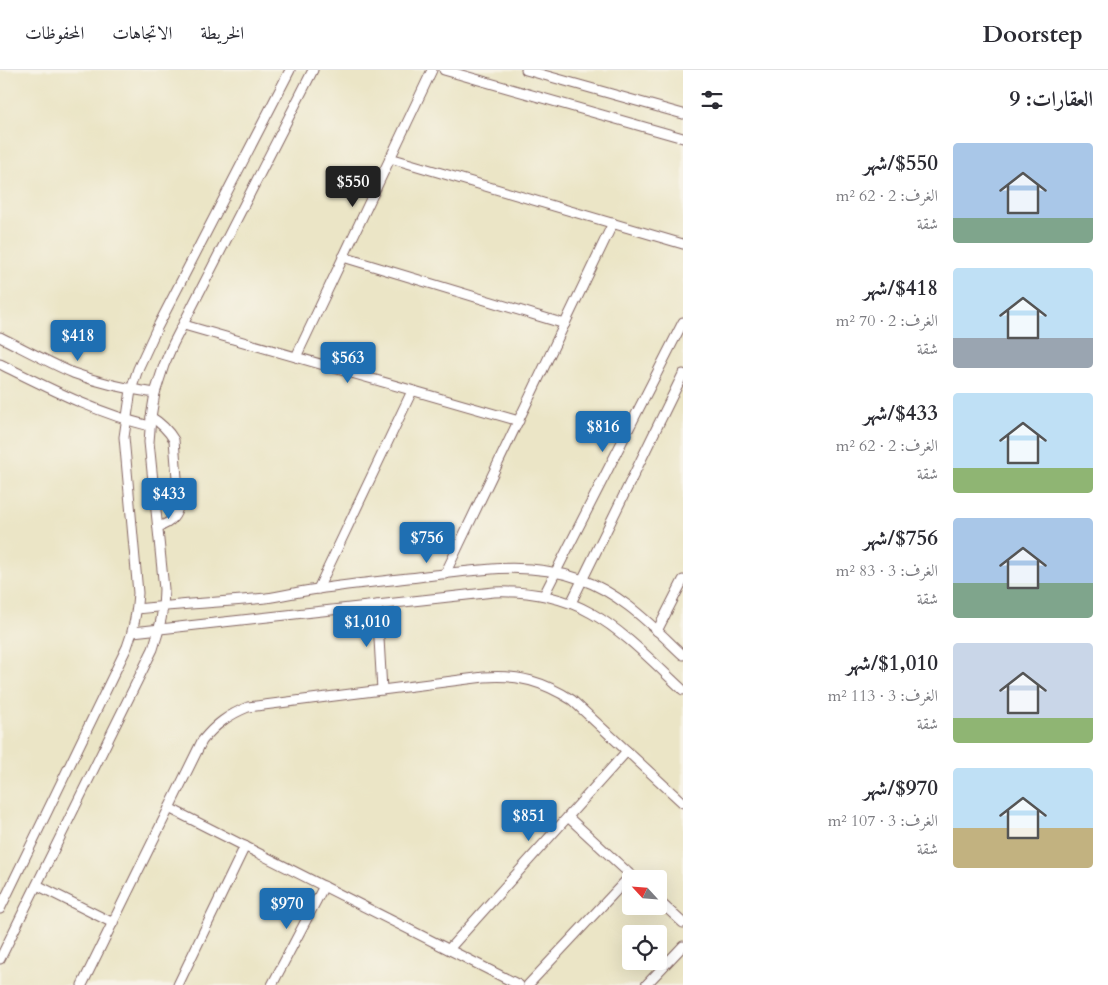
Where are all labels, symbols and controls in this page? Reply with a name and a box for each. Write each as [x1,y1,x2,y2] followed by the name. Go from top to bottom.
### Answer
[983,18,1083,51] text: Doorstep
[25,21,84,46] text: المحفوظات
[112,21,172,46] text: الاتجاهات
[200,21,244,46] text: الخريطة
[1009,85,1093,114] text: العقارات: 9
[698,86,726,114] icon: filters
[863,149,938,178] text: $550/شهر
[993,163,1053,223] icon: home
[323,166,383,208] pin: $550
[337,171,369,193] text: $550
[836,185,938,207] text: الغرف: 2 · 62 m²
[917,213,938,235] text: شقة
[863,274,938,303] text: $418/شهر
[993,288,1053,348] icon: home
[836,310,938,332] text: الغرف: 2 · 70 m²
[48,320,108,362] pin: $418
[62,325,94,347] text: $418
[917,338,938,360] text: شقة
[318,342,378,384] pin: $563
[332,347,364,369] text: $563
[863,399,938,428] text: $433/شهر
[573,410,633,453] pin: $816
[993,413,1053,473] icon: home
[587,416,619,438] text: $816
[836,435,938,457] text: الغرف: 2 · 62 m²
[917,463,938,485] text: شقة
[139,478,199,520] pin: $433
[153,483,185,505] text: $433
[397,522,457,564] pin: $756
[863,524,938,553] text: $756/شهر
[411,527,443,549] text: $756
[993,538,1053,598] icon: home
[836,560,938,582] text: الغرف: 3 · 83 m²
[917,588,938,610] text: شقة
[326,606,408,648] pin: $1,010
[344,611,390,633] text: $1,010
[847,649,938,678] text: $1,010/شهر
[993,663,1053,723] icon: home
[828,685,938,707] text: الغرف: 3 · 113 m²
[917,713,938,735] text: شقة
[863,774,938,803] text: $970/شهر
[993,788,1053,848] icon: home
[499,800,559,842] pin: $851
[513,805,545,827] text: $851
[828,810,938,832] text: الغرف: 3 · 107 m²
[917,838,938,860] text: شقة
[622,870,668,915] north arrow
[622,870,667,970] map controls
[257,888,317,930] pin: $970
[271,893,303,915] text: $970
[622,925,667,970] button: locate

